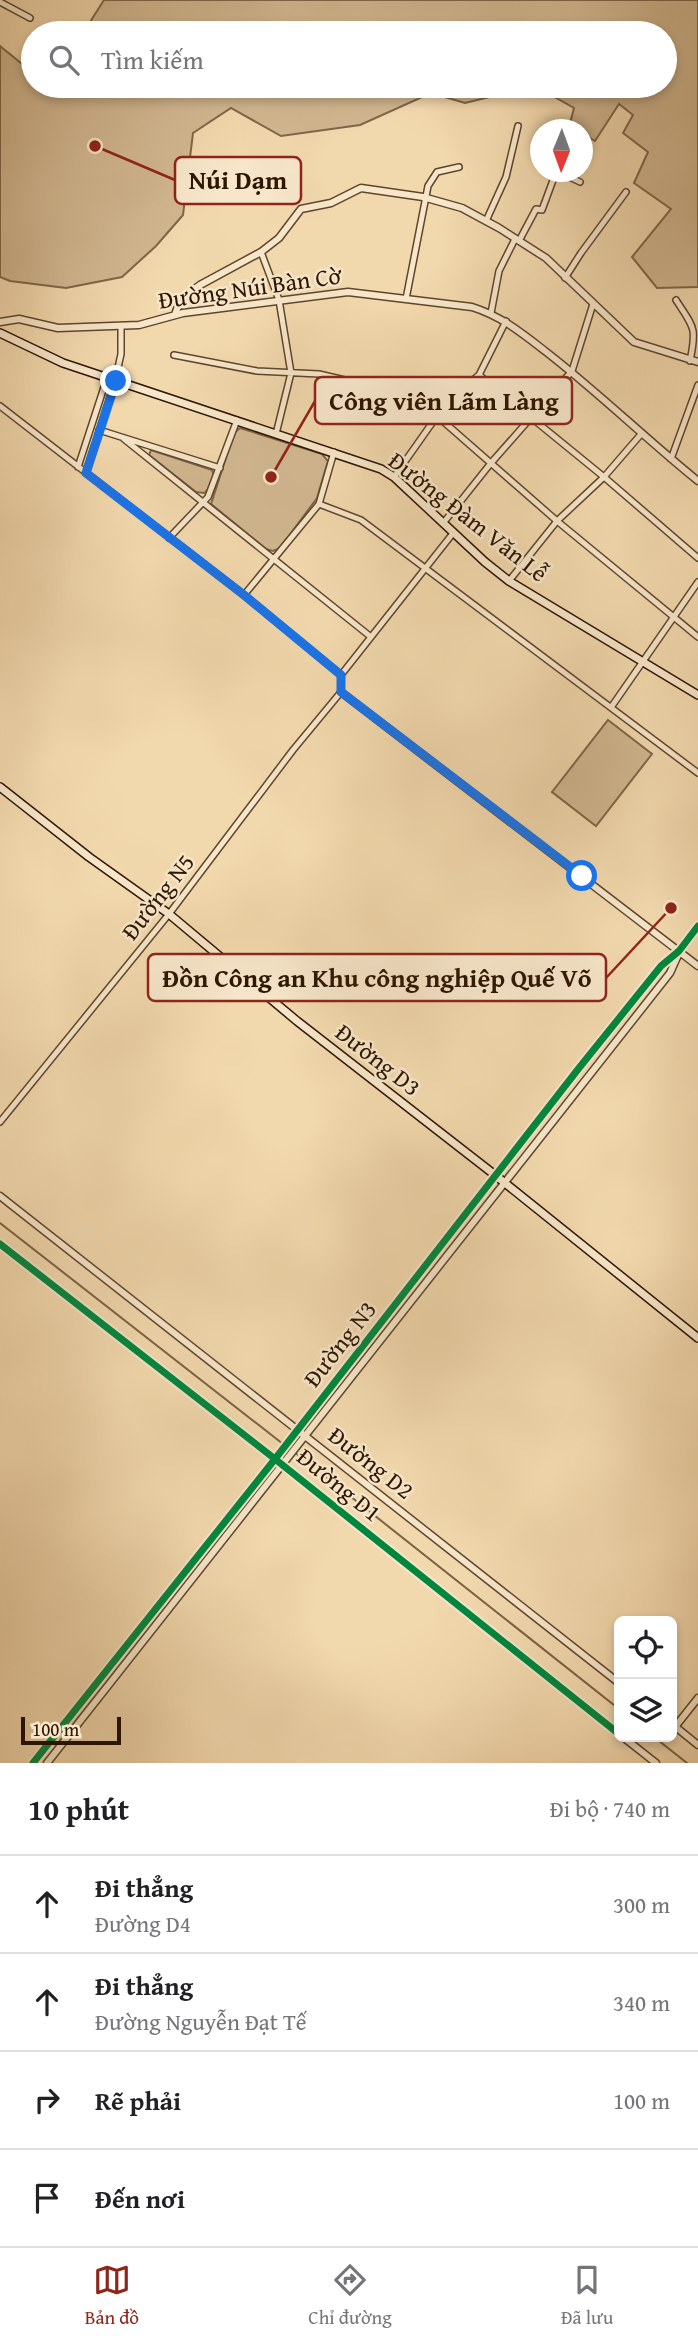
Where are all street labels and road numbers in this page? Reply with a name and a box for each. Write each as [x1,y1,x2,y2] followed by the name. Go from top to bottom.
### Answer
[156,257,344,318] street label: Đường Núi Bàn Cờ
[381,443,555,590] street label: Đường Đàm Văn Lễ
[113,846,203,947] street label: Đường N5
[328,1015,428,1104] street label: Đường D3
[295,1293,385,1394] street label: Đường N3
[321,1418,421,1507] street label: Đường D2
[289,1440,389,1530] street label: Đường D1

